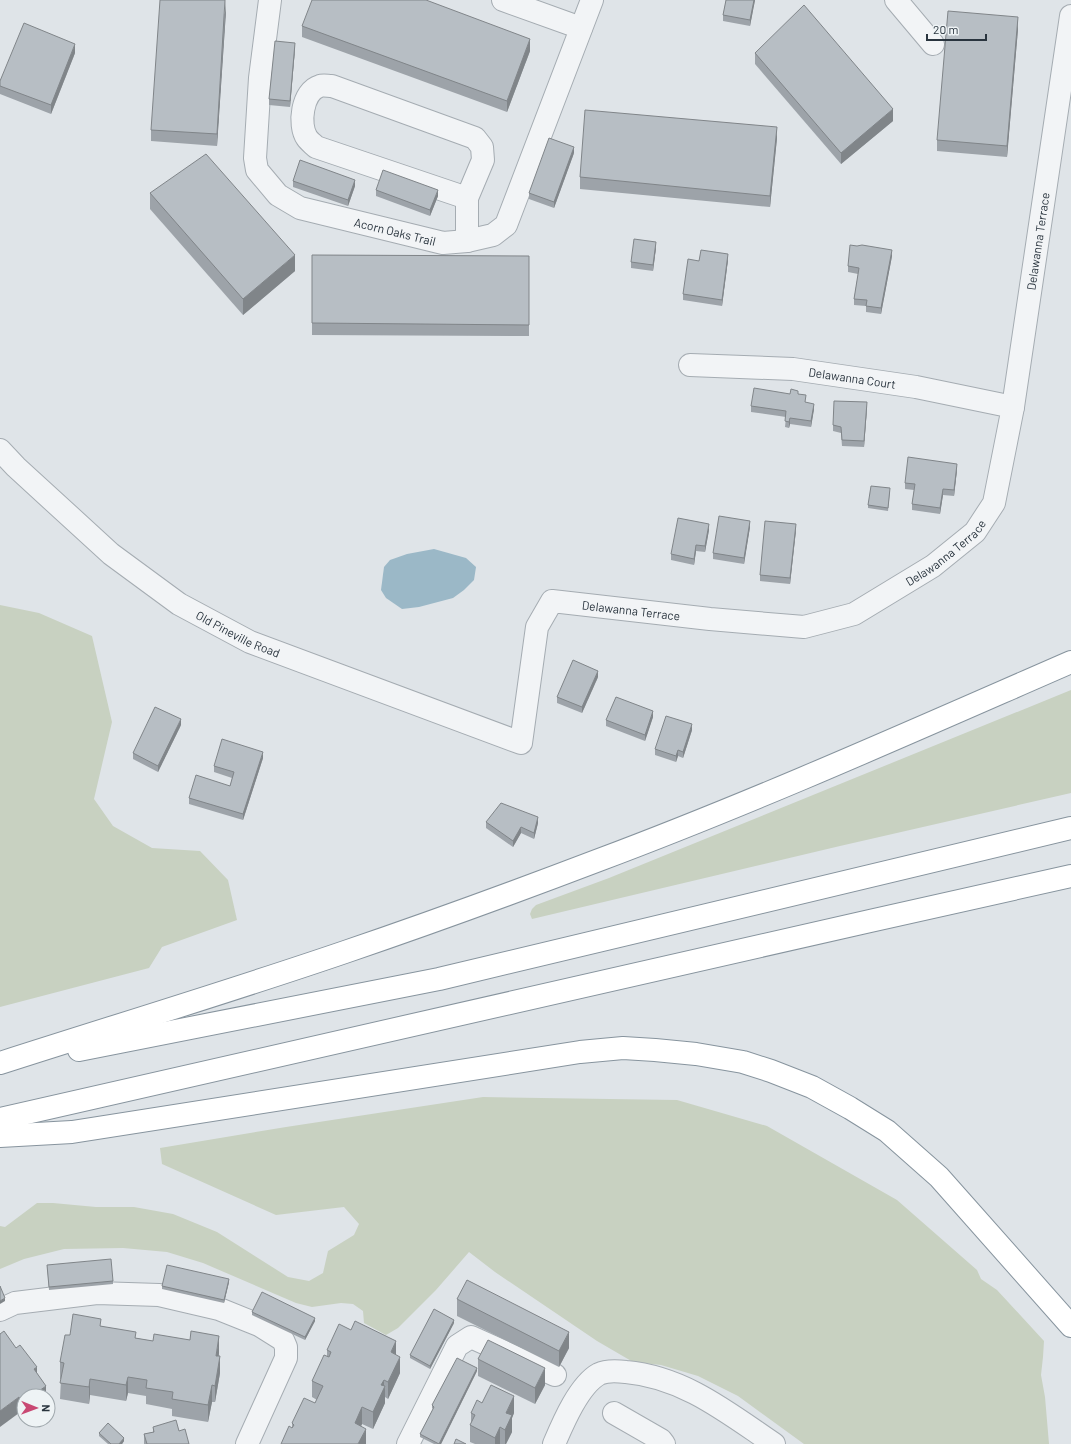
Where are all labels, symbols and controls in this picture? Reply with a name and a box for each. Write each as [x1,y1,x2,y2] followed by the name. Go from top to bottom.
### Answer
[927,16,986,42] scale bar
[933,22,959,36] text: 20 m
[1023,191,1052,291] street label: Delawanna Terrace
[353,215,437,248] street label: Acorn Oaks Trail
[808,364,897,391] street label: Delawanna Court
[903,517,988,588] street label: Delawanna Terrace
[581,597,681,623] street label: Delawanna Terrace
[194,608,282,660] street label: Old Pineville Road
[16,1388,56,1428] north arrow
[40,1404,53,1412] text: N

